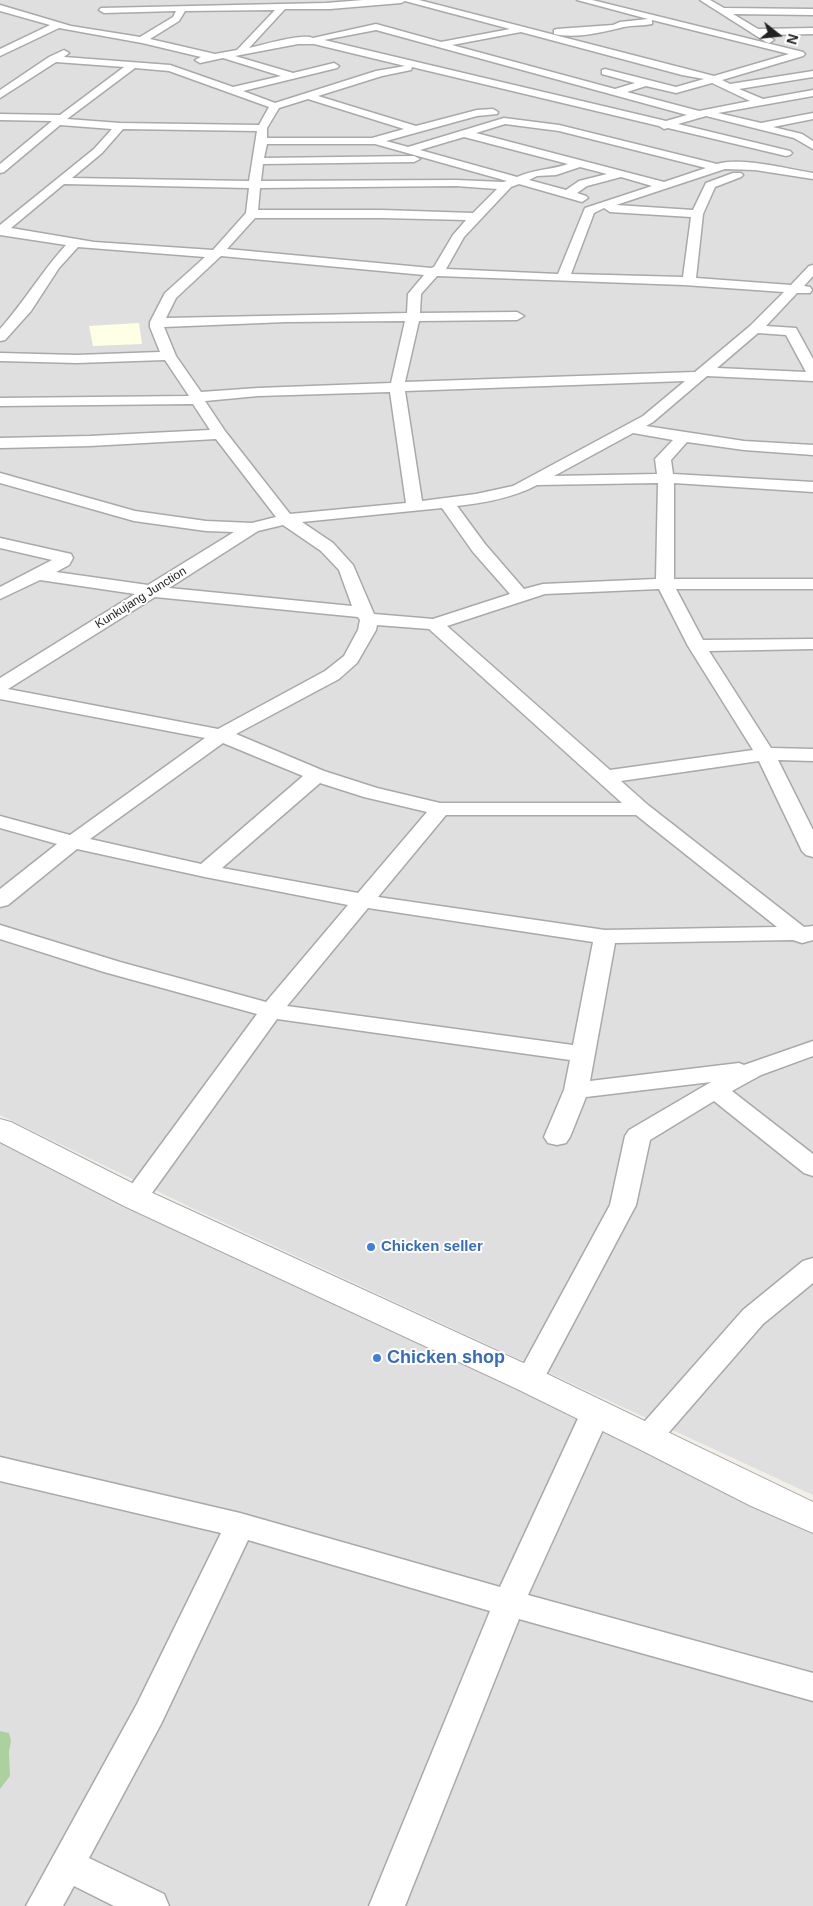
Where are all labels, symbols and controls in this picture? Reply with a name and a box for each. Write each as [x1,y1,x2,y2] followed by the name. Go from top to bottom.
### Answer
[753,10,803,60] north arrow
[783,32,802,46] text: N
[93,564,189,632] street label: Kunkujang Junction
[381,1238,483,1256] place label: Chicken seller
[365,1241,377,1253] marker: Chicken seller
[387,1347,505,1369] place label: Chicken shop
[371,1352,383,1364] marker: Chicken shop

